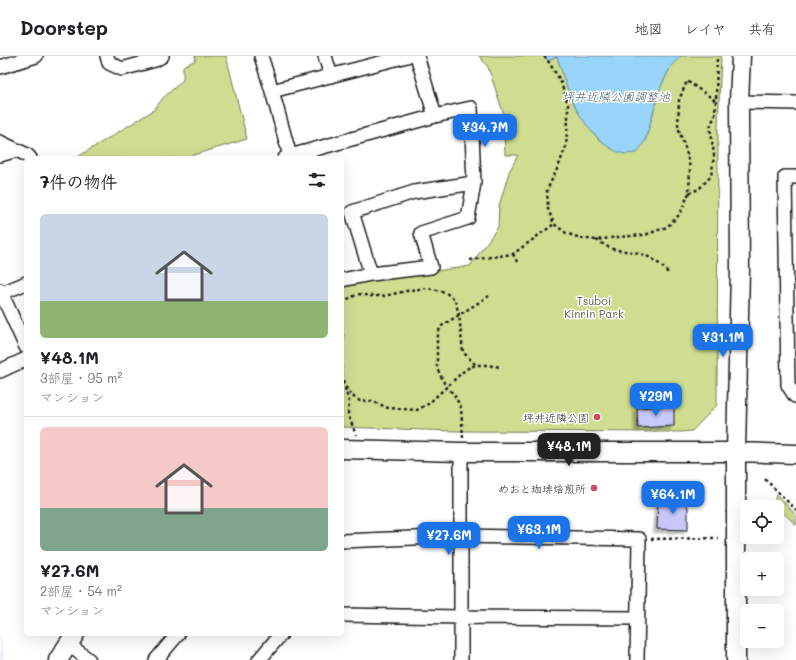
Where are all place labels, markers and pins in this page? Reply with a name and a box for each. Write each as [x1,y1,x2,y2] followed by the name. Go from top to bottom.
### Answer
[452,114,518,148] pin: ¥34.7M
[690,324,756,358] pin: ¥31.1M
[632,383,680,417] pin: ¥29M
[523,410,589,425] place label: 坪井近隣公園
[592,412,602,422] marker: 坪井近隣公園
[536,433,602,467] pin: ¥48.1M
[498,481,586,496] place label: めおと珈琲焙煎所
[640,481,706,515] pin: ¥64.1M
[589,483,599,493] marker: めおと珈琲焙煎所
[506,516,572,550] pin: ¥63.1M
[416,522,482,556] pin: ¥27.6M

